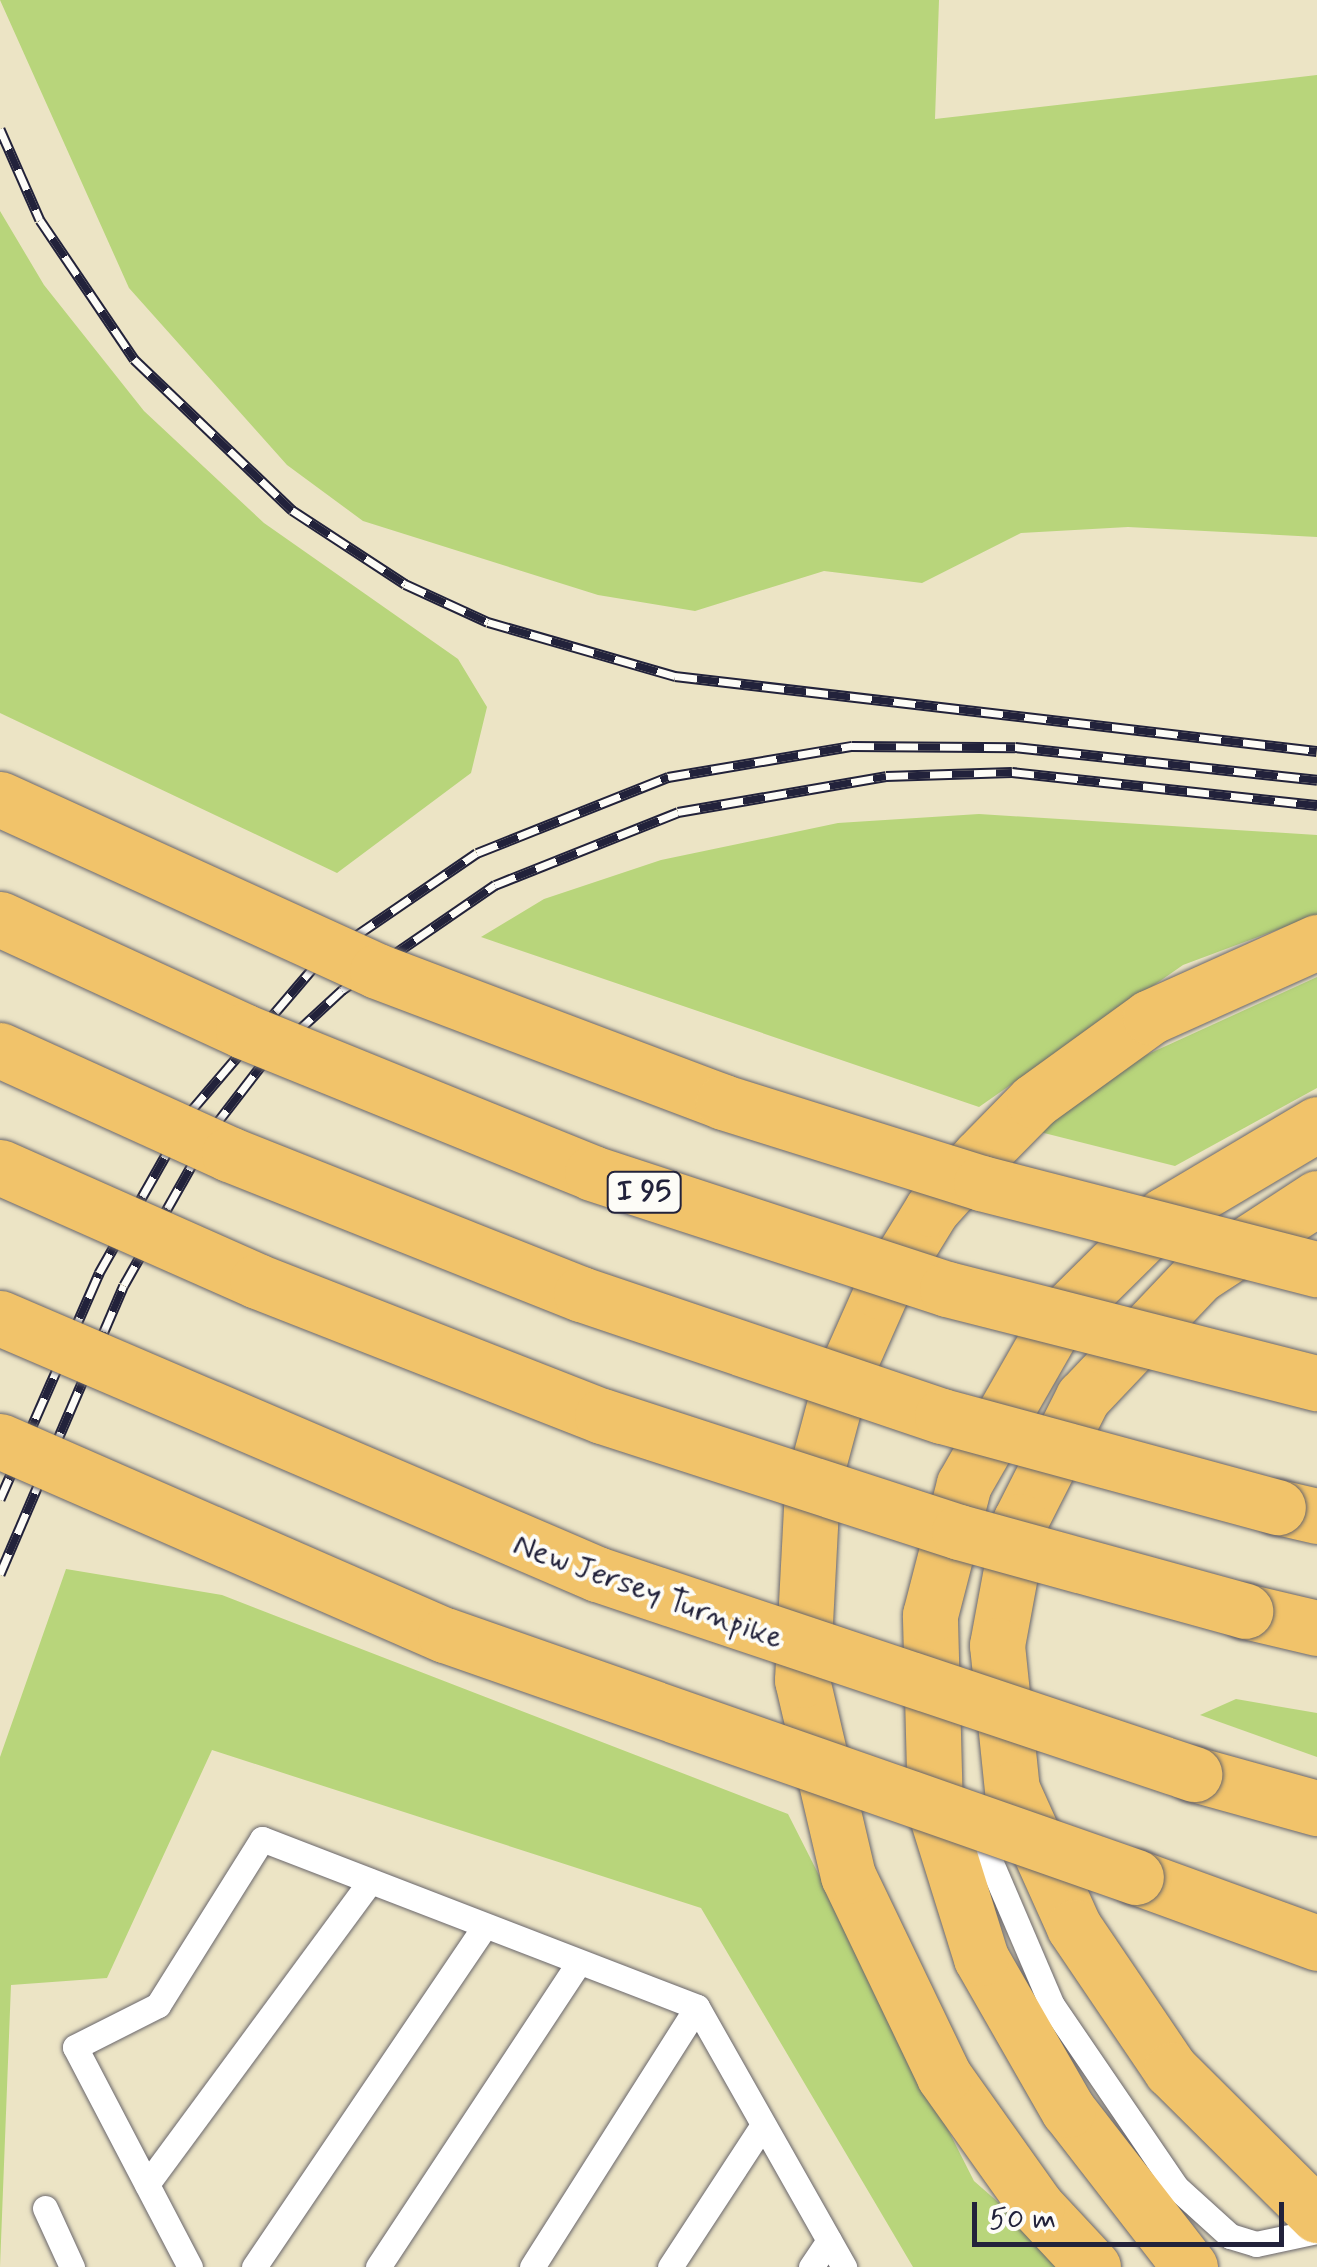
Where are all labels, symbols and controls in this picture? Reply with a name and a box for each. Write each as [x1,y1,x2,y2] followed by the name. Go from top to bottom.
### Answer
[606,1167,682,1217] road number: I 95
[508,1525,788,1659] street label: New Jersey Turnpike
[977,2182,1290,2244] scale bar
[989,2200,1056,2239] text: 50 m

